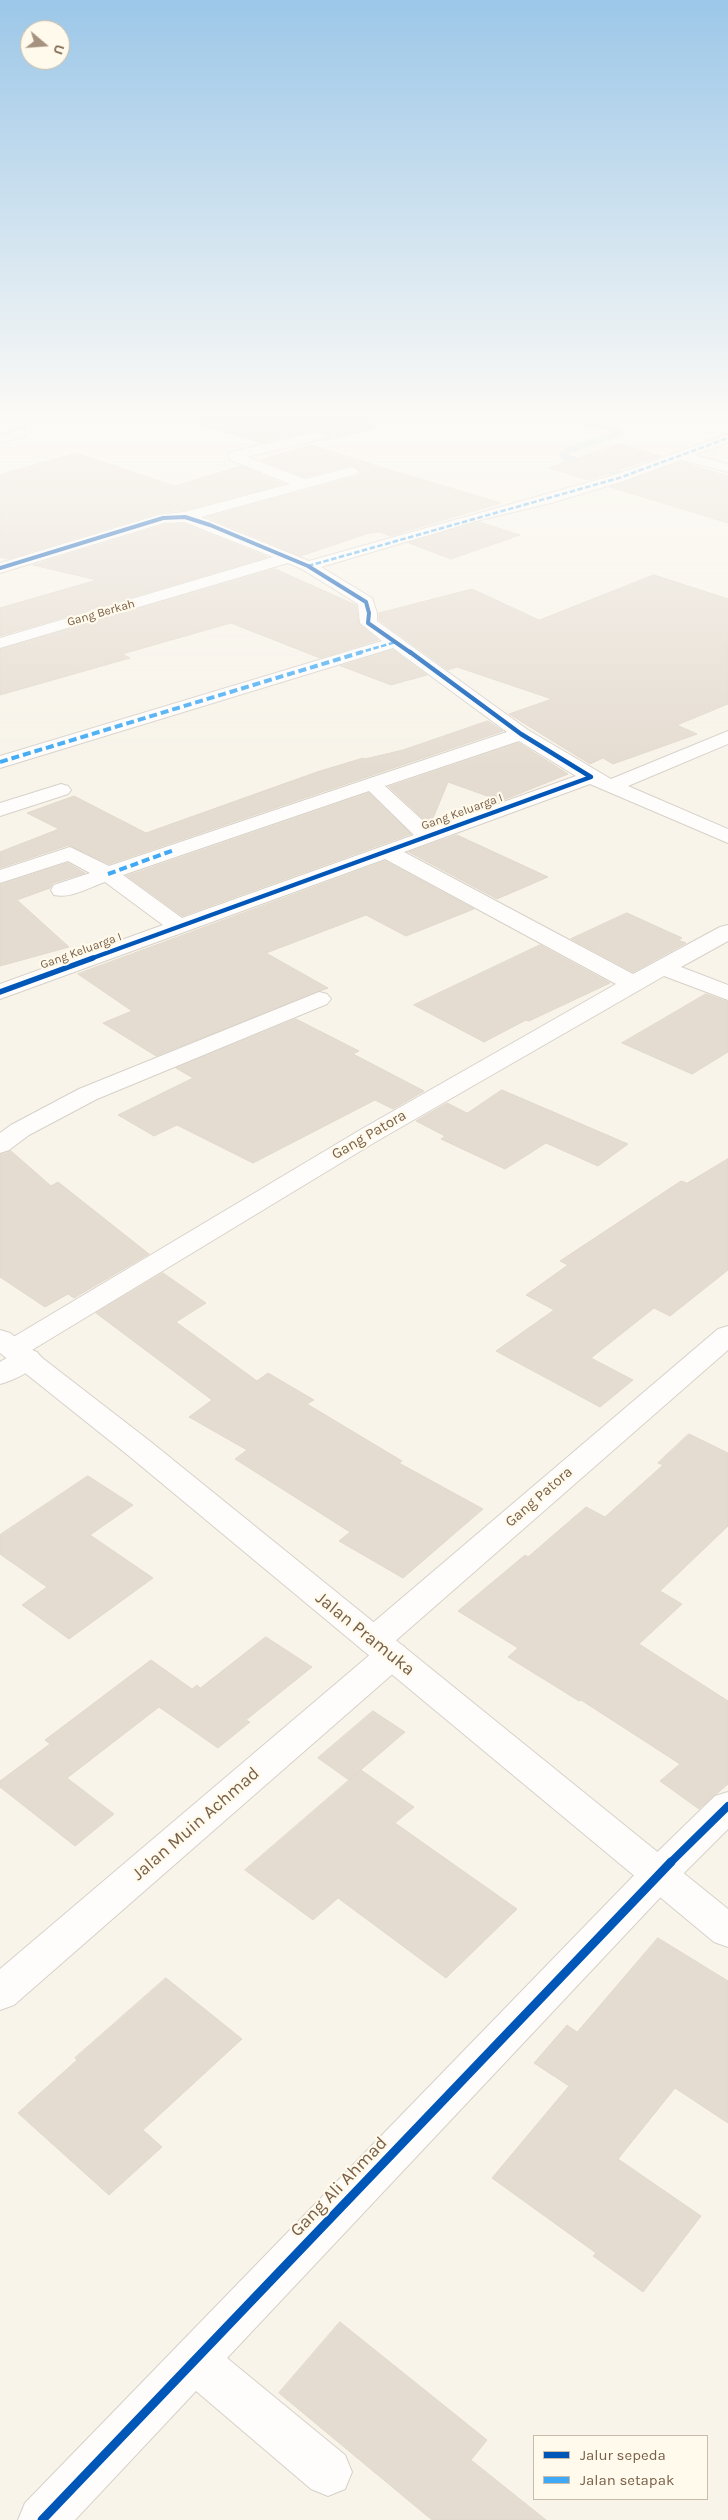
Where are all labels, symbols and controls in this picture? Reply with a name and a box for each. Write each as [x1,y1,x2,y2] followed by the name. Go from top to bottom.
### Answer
[20,20,70,70] north arrow
[49,42,68,57] text: U
[65,596,137,630] street label: Gang Berkah
[419,791,505,833] street label: Gang Keluarga I
[38,930,124,972] street label: Gang Keluarga I
[329,1106,409,1164] street label: Gang Patora
[502,1463,576,1531] street label: Gang Patora
[311,1587,419,1681] street label: Jalan Pramuka
[128,1763,264,1885] street label: Jalan Muin Achmad
[286,2133,392,2241] street label: Gang Ali Ahmad
[533,2435,708,2500] legend
[580,2446,666,2464] text: Jalur sepeda
[580,2471,674,2489] text: Jalan setapak

